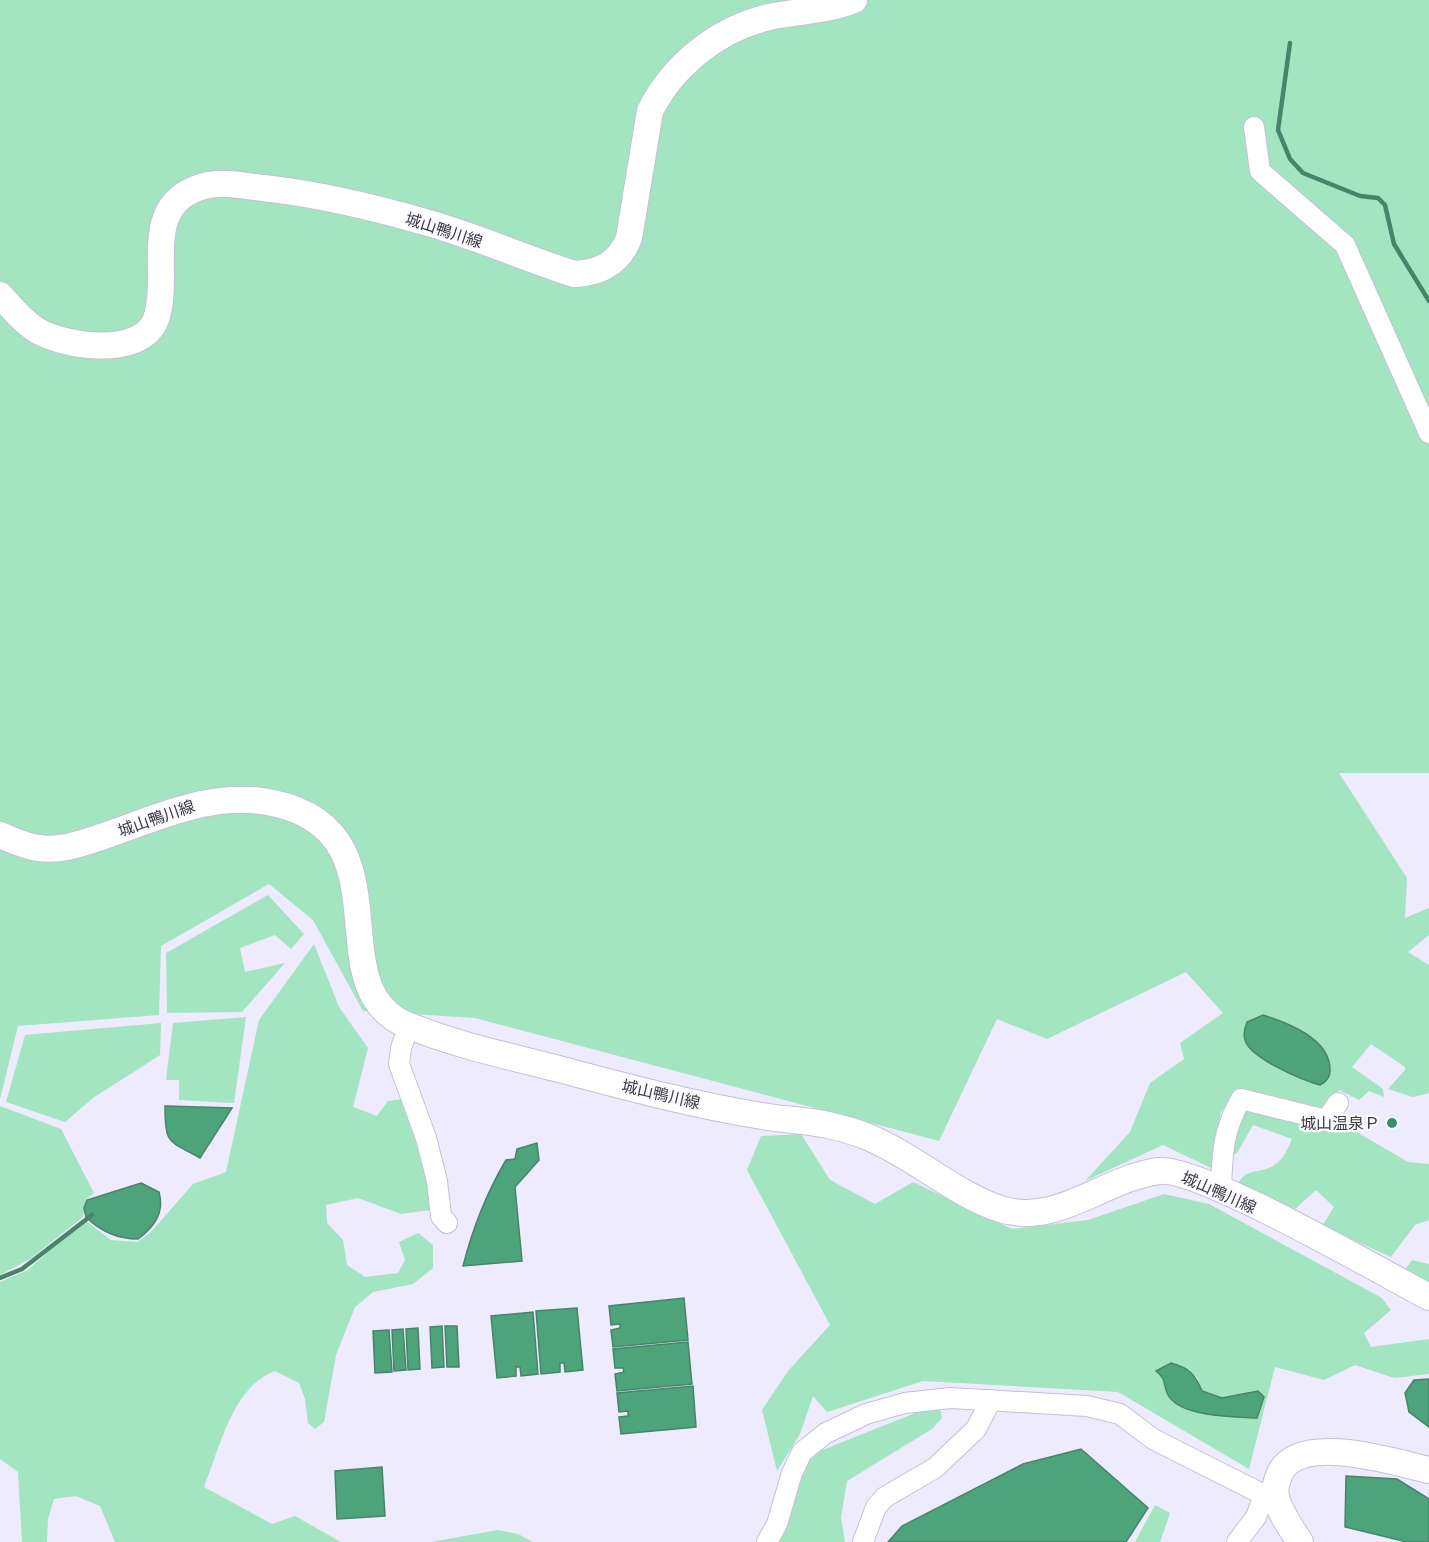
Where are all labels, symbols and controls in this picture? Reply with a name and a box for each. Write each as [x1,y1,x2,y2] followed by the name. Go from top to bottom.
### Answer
[403,209,485,252] street label: 城山鴨川線
[115,796,197,840] street label: 城山鴨川線
[620,1076,702,1113] street label: 城山鴨川線
[1300,1114,1380,1133] place label: 城山温泉Ｐ
[1385,1116,1399,1130] marker: 城山温泉Ｐ
[1178,1168,1259,1217] street label: 城山鴨川線

